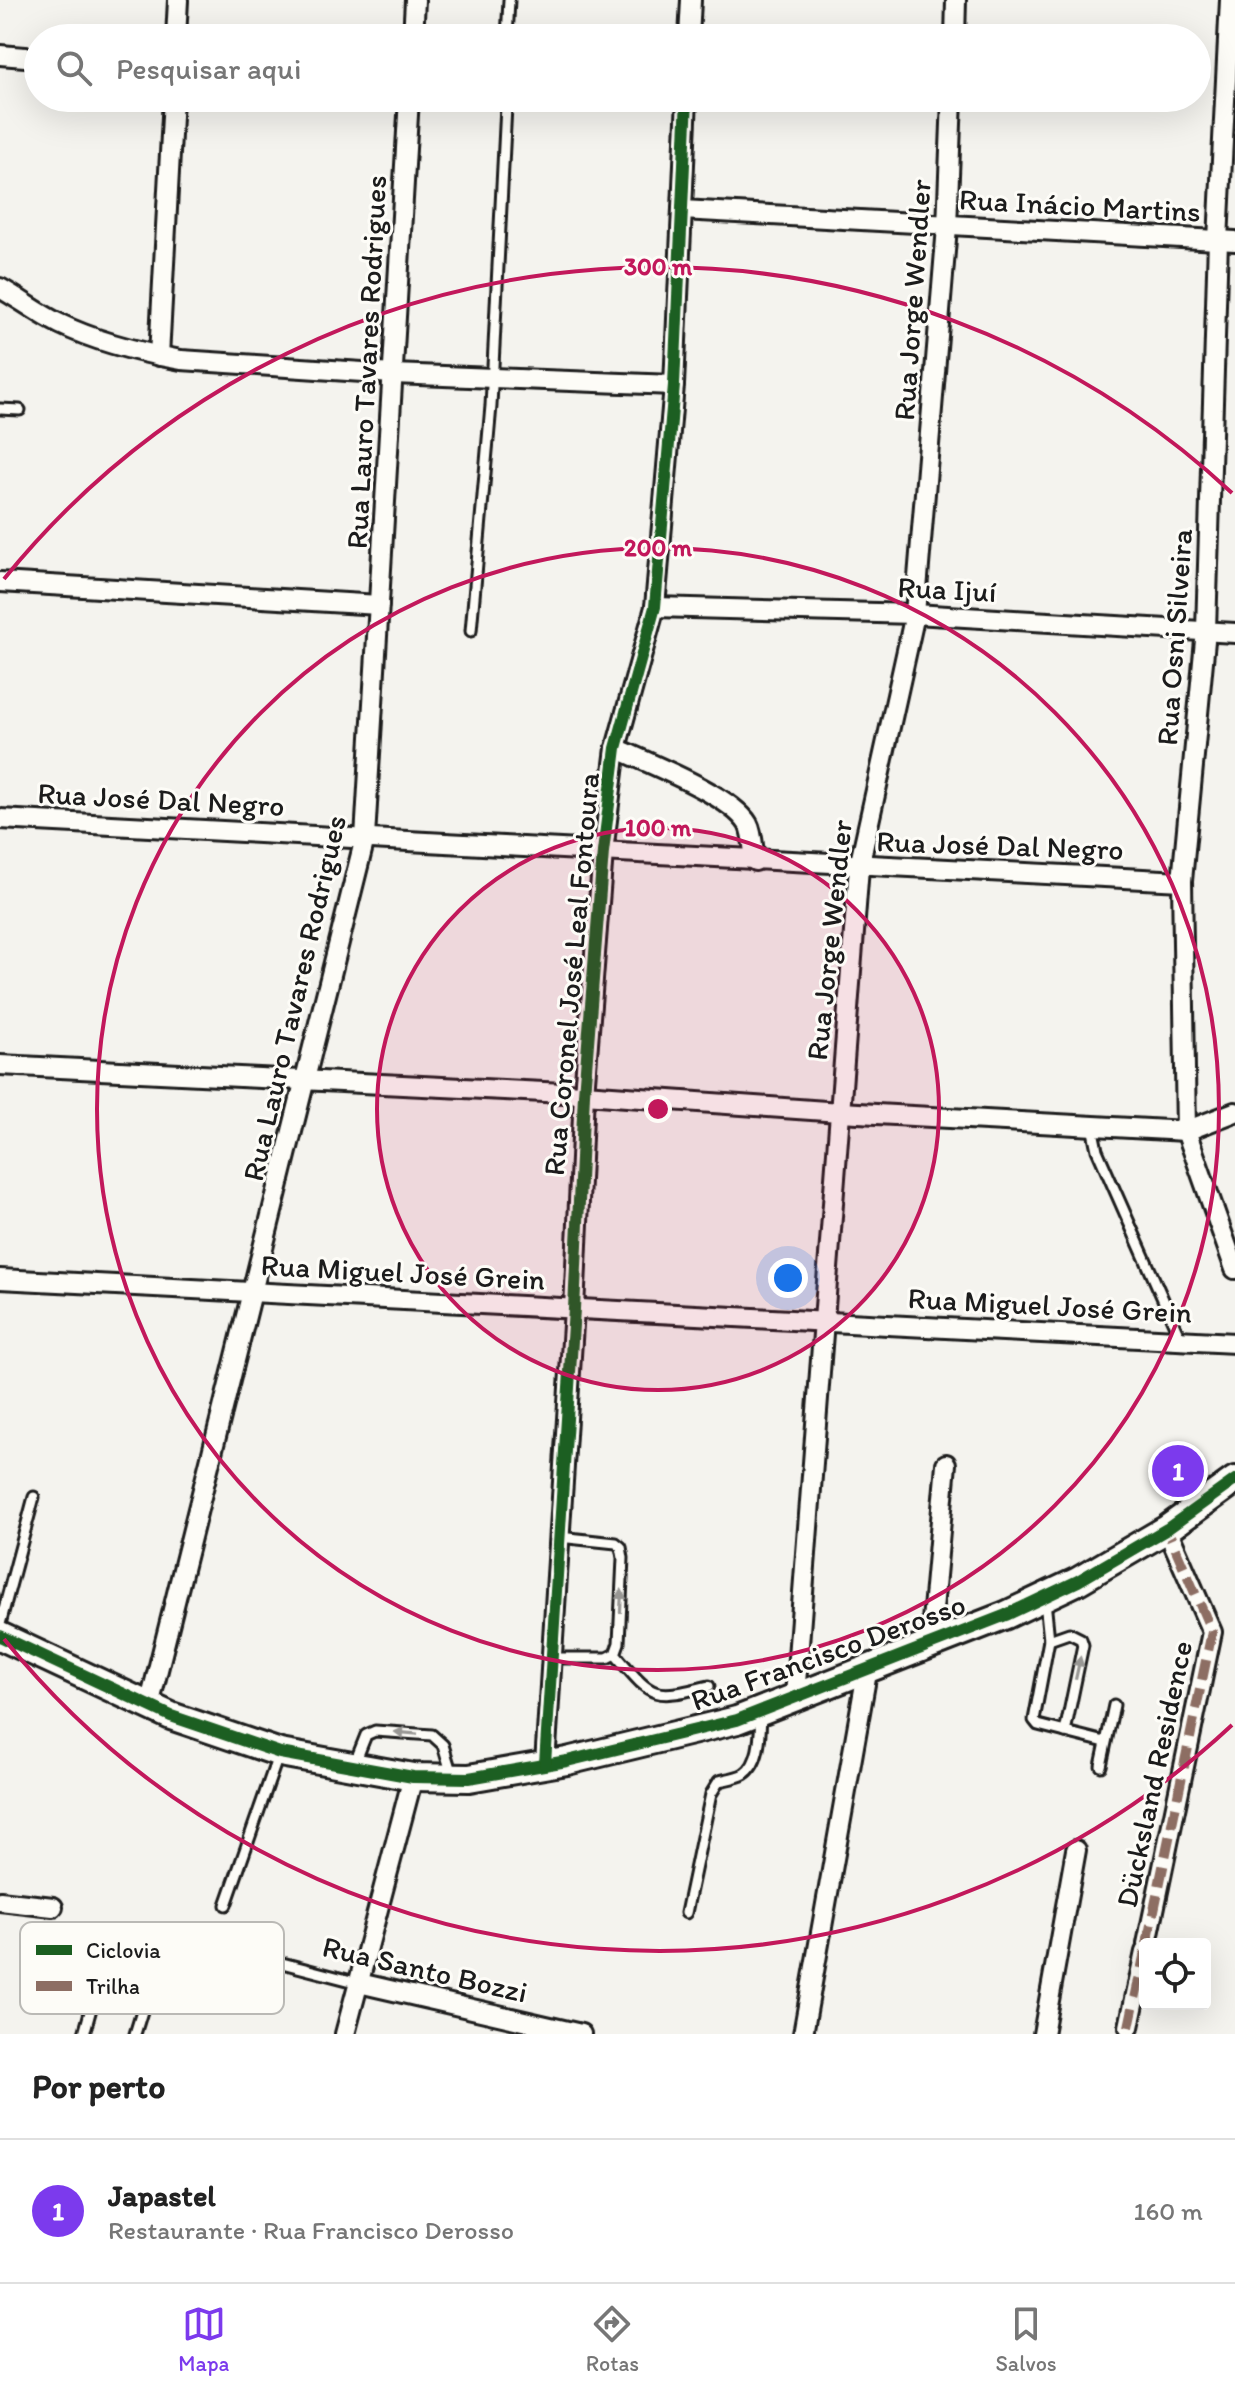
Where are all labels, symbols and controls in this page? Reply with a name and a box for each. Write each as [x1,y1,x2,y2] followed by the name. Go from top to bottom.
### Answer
[24,24,1211,112] search box
[52,46,96,90] icon: search
[116,50,301,87] text: Pesquisar aqui
[338,174,394,550] street label: Rua Lauro Tavares Rodrigues
[885,178,939,422] street label: Rua Jorge Wendler
[958,180,1202,230] street label: Rua Inácio Martins
[624,252,693,281] text: 300 m
[1148,527,1200,747] street label: Rua Osni Silveira
[624,533,693,562] text: 200 m
[897,568,998,610] street label: Rua Ijuí
[535,770,607,1177] street label: Rua Coronel José Leal Fontoura
[36,774,286,824] street label: Rua José Dal Negro
[234,812,354,1184] street label: Rua Lauro Tavares Rodrigues
[625,813,692,842] text: 100 m
[798,818,860,1062] street label: Rua Jorge Wendler
[876,822,1124,868] street label: Rua José Dal Negro
[644,1095,672,1123] centre of rings
[260,1246,546,1298] street label: Rua Miguel José Grein
[768,1258,808,1298] your location
[907,1279,1193,1331] street label: Rua Miguel José Grein
[1152,1441,1204,1501] pin: 1
[686,1585,970,1719] street label: Rua Francisco Derosso
[615,1588,628,1613] one-way arrow
[1108,1637,1200,1911] street label: Dücksland Residence
[1072,1656,1085,1681] one-way arrow
[393,1726,418,1739] one-way arrow
[20,1922,284,2014] legend
[319,1927,531,2011] street label: Rua Santo Bozzi
[86,1937,161,1964] text: Ciclovia
[1139,1938,1211,2010] map controls
[1139,1938,1211,2010] button: locate
[86,1973,140,2000] text: Trilha
[32,2066,165,2107] text: Por perto
[108,2177,216,2214] text: Japastel
[52,2195,64,2227] text: 1
[1133,2195,1203,2227] text: 160 m
[108,2214,514,2246] text: Restaurante · Rua Francisco Derosso
[178,2302,229,2377] tab: Mapa
[586,2302,639,2377] tab: Rotas
[995,2302,1057,2377] tab: Salvos

